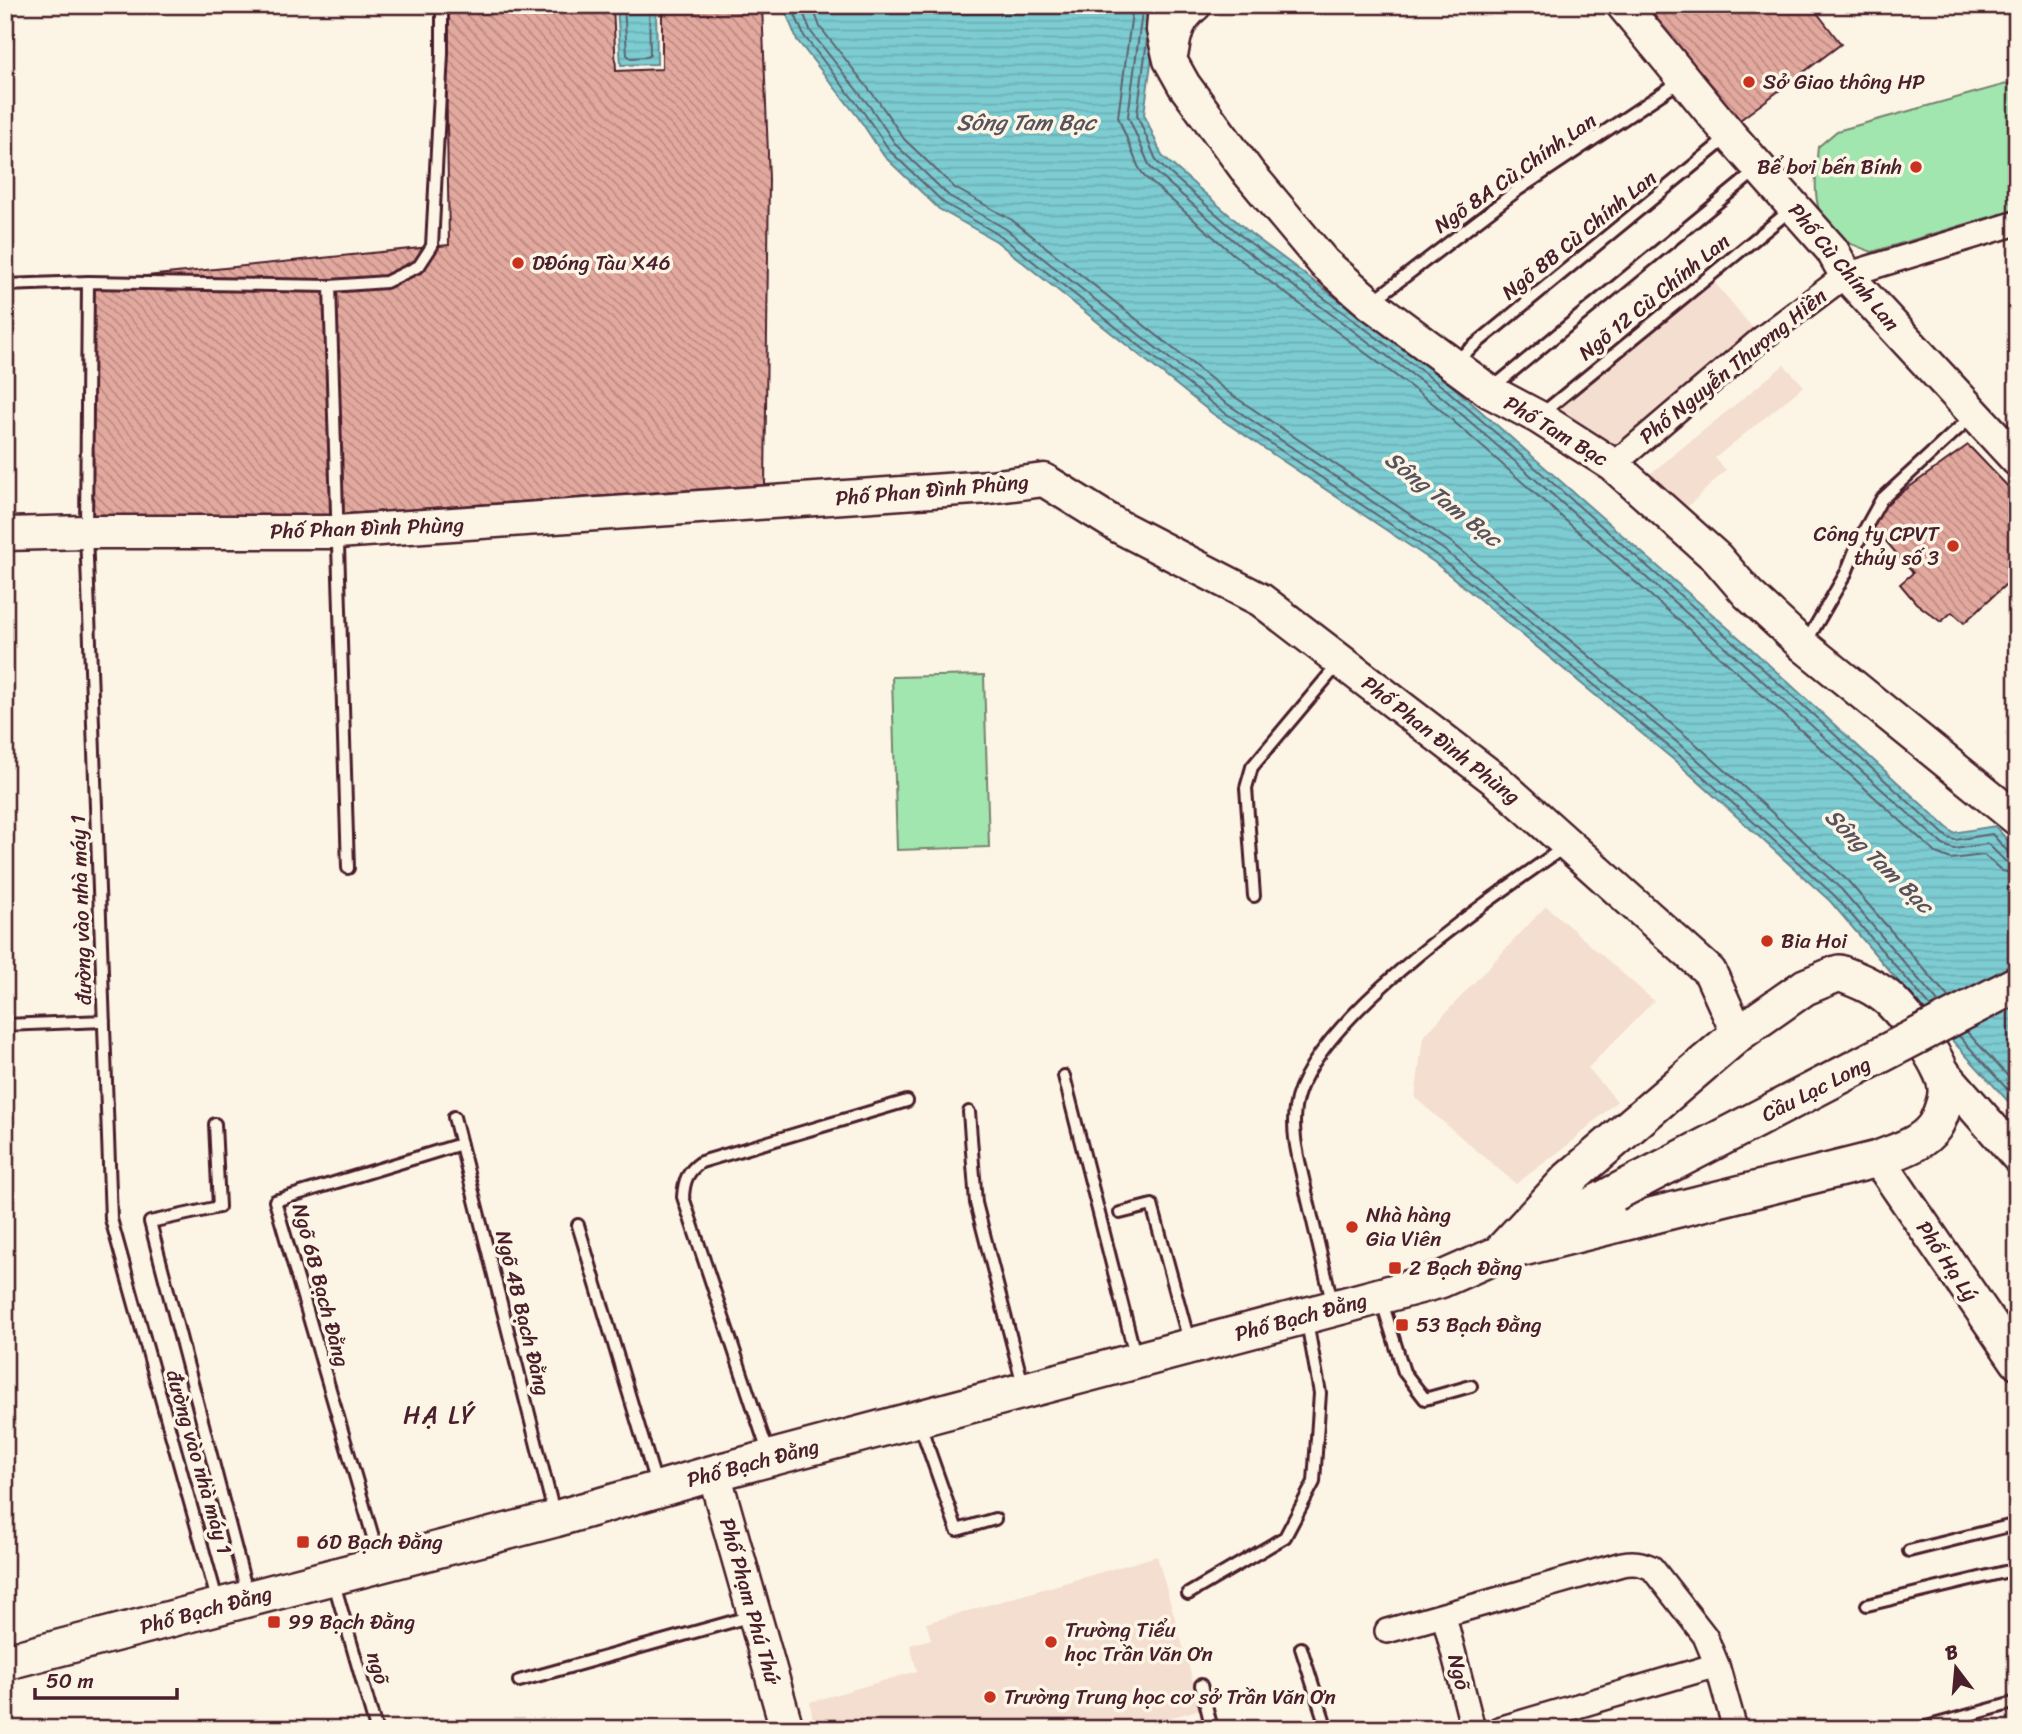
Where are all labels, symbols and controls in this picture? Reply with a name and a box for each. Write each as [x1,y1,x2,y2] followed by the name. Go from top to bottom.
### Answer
[1763,63,1925,101] place label: Sở Giao thông HP
[1741,74,1757,90] marker: Sở Giao thông HP
[956,102,1098,143] water label: Sông Tam Bạc
[1425,102,1605,244] street label: Ngõ 8A Cù Chính Lan
[1757,148,1902,186] place label: Bể bơi bến Bính
[1908,159,1924,175] marker: Bể bơi bến Bính
[1493,160,1665,310] street label: Ngõ 8B Cù Chính Lan
[1778,194,1910,340] street label: Phố Cù Chính Lan
[1569,223,1739,371] street label: Ngõ 12 Cù Chính Lan
[532,244,671,282] place label: DĐóng Tàu X46
[510,255,526,271] marker: DĐóng Tàu X46
[1630,278,1836,454] street label: Phố Nguyễn Thượng Hiền
[1496,385,1616,477] street label: Phố Tam Bạc
[1376,440,1512,560] water label: Sông Tam Bạc
[834,463,1031,517] street label: Phố Phan Đình Phùng
[269,506,465,550] street label: Phố Phan Đình Phùng
[1813,515,1940,577] place label: Công ty CPVT thủy số 3
[1945,538,1961,554] marker: Công ty CPVT thủy số 3
[1353,665,1530,815] street label: Phố Phan Đình Phùng
[1815,798,1945,926] water label: Sông Tam Bạc
[59,814,103,1006] street label: đường vào nhà máy 1
[1781,922,1848,960] place label: Bia Hoi
[1759,933,1775,949] marker: Bia Hoi
[1754,1045,1878,1133] street label: Cầu Lạc Long
[1366,1196,1452,1258] place label: Nhà hàng Gia Viên
[281,1199,361,1371] street label: Ngõ 6B Bạch Đằng
[1906,1213,1988,1310] street label: Phố Hạ Lý
[1344,1219,1360,1235] marker: Nhà hàng Gia Viên
[484,1226,562,1400] street label: Ngõ 4B Bạch Đằng
[1409,1249,1523,1287] place label: 2 Bạch Đằng
[1387,1260,1403,1276] marker: 2 Bạch Đằng
[1231,1281,1372,1353] street label: Phố Bạch Đằng
[1416,1306,1542,1344] place label: 53 Bạch Đằng
[1394,1317,1410,1333] marker: 53 Bạch Đằng
[154,1365,244,1559] street label: đường vào nhà máy 1
[403,1394,477,1436] district label: HẠ LÝ
[683,1427,824,1499] street label: Phố Bạch Đằng
[708,1513,792,1690] street label: Phố Phạm Phú Thứ
[317,1523,443,1561] place label: 6D Bạch Đằng
[295,1534,311,1550] marker: 6D Bạch Đằng
[136,1574,277,1646] street label: Phố Bạch Đằng
[288,1603,415,1641] place label: 99 Bạch Đằng
[1064,1611,1213,1673] place label: Trường Tiểu học Trần Văn Ơn
[266,1614,282,1630] marker: 99 Bạch Đằng
[1920,1632,1990,1702] north arrow
[1043,1634,1059,1650] marker: Trường Tiểu học Trần Văn Ơn
[1941,1635,1962,1670] text: B
[355,1647,401,1690] street label: ngõ
[1436,1650,1482,1695] street label: Ngõ
[35,1657,177,1701] scale bar
[46,1662,94,1700] text: 50 m
[1004,1678,1336,1716] place label: Trường Trung học cơ sở Trần Văn Ơn
[982,1689,998,1705] marker: Trường Trung học cơ sở Trần Văn Ơn

